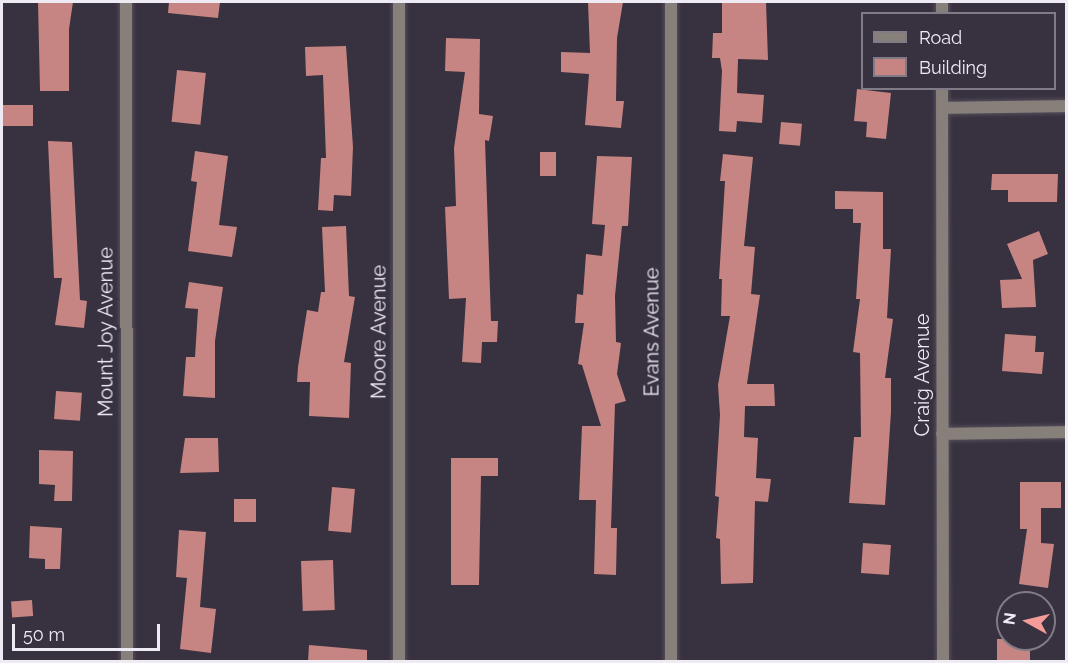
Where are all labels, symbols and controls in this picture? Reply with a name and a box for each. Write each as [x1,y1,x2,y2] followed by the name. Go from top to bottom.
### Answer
[861,12,1056,90] legend
[919,27,962,48] text: Road
[919,57,987,78] text: Building
[94,246,118,418] street label: Mount Joy Avenue
[367,265,391,399] street label: Moore Avenue
[640,267,664,397] street label: Evans Avenue
[910,313,934,437] street label: Craig Avenue
[996,591,1056,651] north arrow
[999,611,1020,626] text: N
[15,612,164,650] scale bar
[23,624,65,645] text: 50 m

